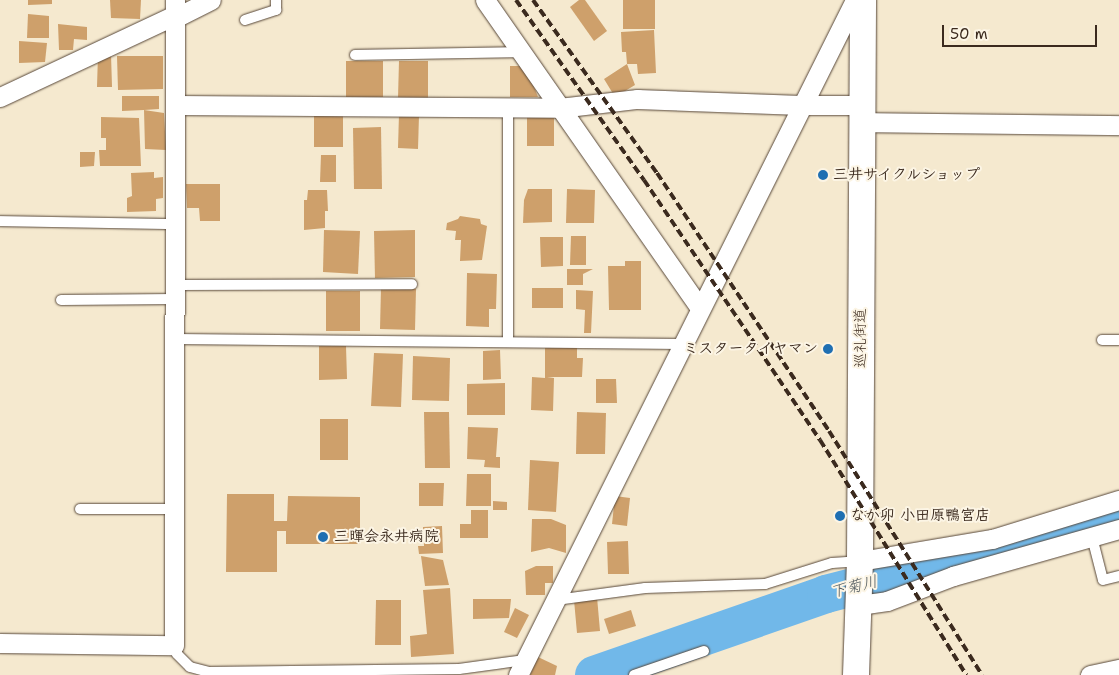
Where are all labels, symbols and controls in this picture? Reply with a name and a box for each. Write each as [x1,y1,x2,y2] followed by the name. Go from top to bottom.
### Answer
[944,15,1099,47] scale bar
[950,24,988,44] text: 50 m
[833,166,983,184] place label: 三井サイクルショップ
[817,169,829,181] marker: 三井サイクルショップ
[852,308,870,368] street label: 巡礼街道
[683,340,818,358] place label: ミスタータイヤマン
[822,343,834,355] marker: ミスタータイヤマン
[850,507,990,525] place label: なか卯 小田原鴨宮店
[834,510,846,522] marker: なか卯 小田原鴨宮店
[334,528,439,546] place label: 三暉会永井病院
[316,530,330,544] marker: 三暉会永井病院
[828,572,880,602] water label: 下菊川

